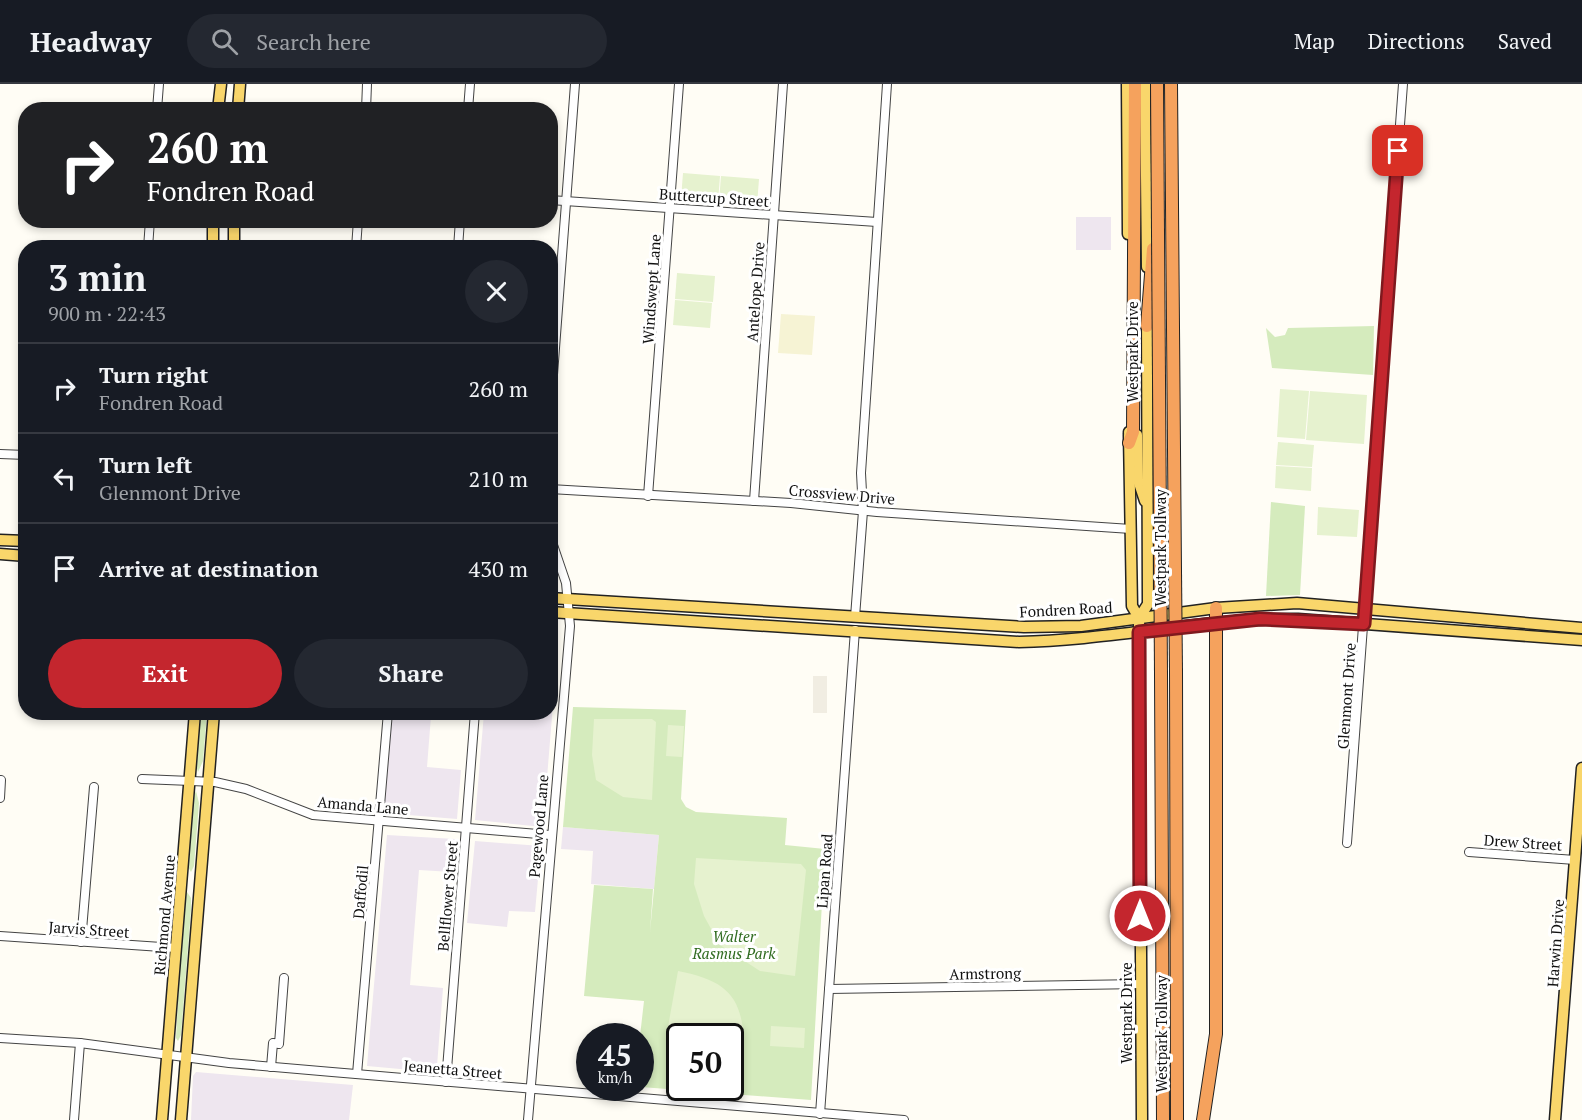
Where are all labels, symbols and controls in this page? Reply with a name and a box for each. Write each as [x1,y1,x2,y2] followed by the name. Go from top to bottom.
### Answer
[187,14,607,68] search box
[30,23,151,60] text: Headway
[208,25,241,58] icon: search
[256,27,371,56] text: Search here
[1294,27,1335,55] text: Map
[1368,27,1465,55] text: Directions
[1498,27,1552,55] text: Saved
[147,119,268,175] text: 260 m
[1372,125,1423,176] pin
[48,126,126,204] icon: right
[1381,134,1414,167] icon: arrive
[147,173,314,209] text: Fondren Road
[658,183,770,211] street label: Buttercup Street
[637,233,665,345] street label: Windswept Lane
[742,241,768,343] street label: Antelope Drive
[48,254,146,301] text: 3 min
[465,260,528,323] button: close
[48,300,166,327] text: 900 m · 22:43
[1122,301,1142,403] street label: Westpark Drive
[99,360,208,389] text: Turn right
[48,372,81,405] icon: right
[468,374,528,403] text: 260 m
[99,389,223,416] text: Fondren Road
[99,450,192,479] text: Turn left
[48,462,81,495] icon: left
[468,464,528,493] text: 210 m
[99,479,241,506] text: Glenmont Drive
[788,479,896,509] street label: Crossview Drive
[1150,489,1170,607] street label: Westpark Tollway
[48,552,81,585] icon: arrive
[99,554,318,583] text: Arrive at destination
[468,554,528,583] text: 430 m
[1019,597,1113,621] street label: Fondren Road
[48,639,282,708] button: Exit
[294,639,528,708] button: Share
[1332,642,1360,750] street label: Glenmont Drive
[524,774,552,878] street label: Pagewood Lane
[317,791,409,819] street label: Amanda Lane
[1483,829,1563,855] street label: Drew Street
[811,833,837,909] street label: Lipan Road
[432,840,462,952] street label: Bellflower Street
[149,854,179,976] street label: Richmond Avenue
[348,864,372,920] street label: Daffodil
[1108,884,1172,948] position arrow
[1542,898,1568,988] street label: Harwin Drive
[48,916,131,942] street label: Jarvis Street
[691,926,776,963] park label: Walter Rasmus Park
[949,962,1022,984] street label: Armstrong
[1116,962,1136,1064] street label: Westpark Drive
[1151,975,1171,1093] street label: Westpark Tollway
[666,1023,744,1101] speed limit sign: 50
[598,1035,632,1075] text: 45
[403,1055,504,1083] street label: Jeanetta Street
[598,1067,632,1087] text: km/h

